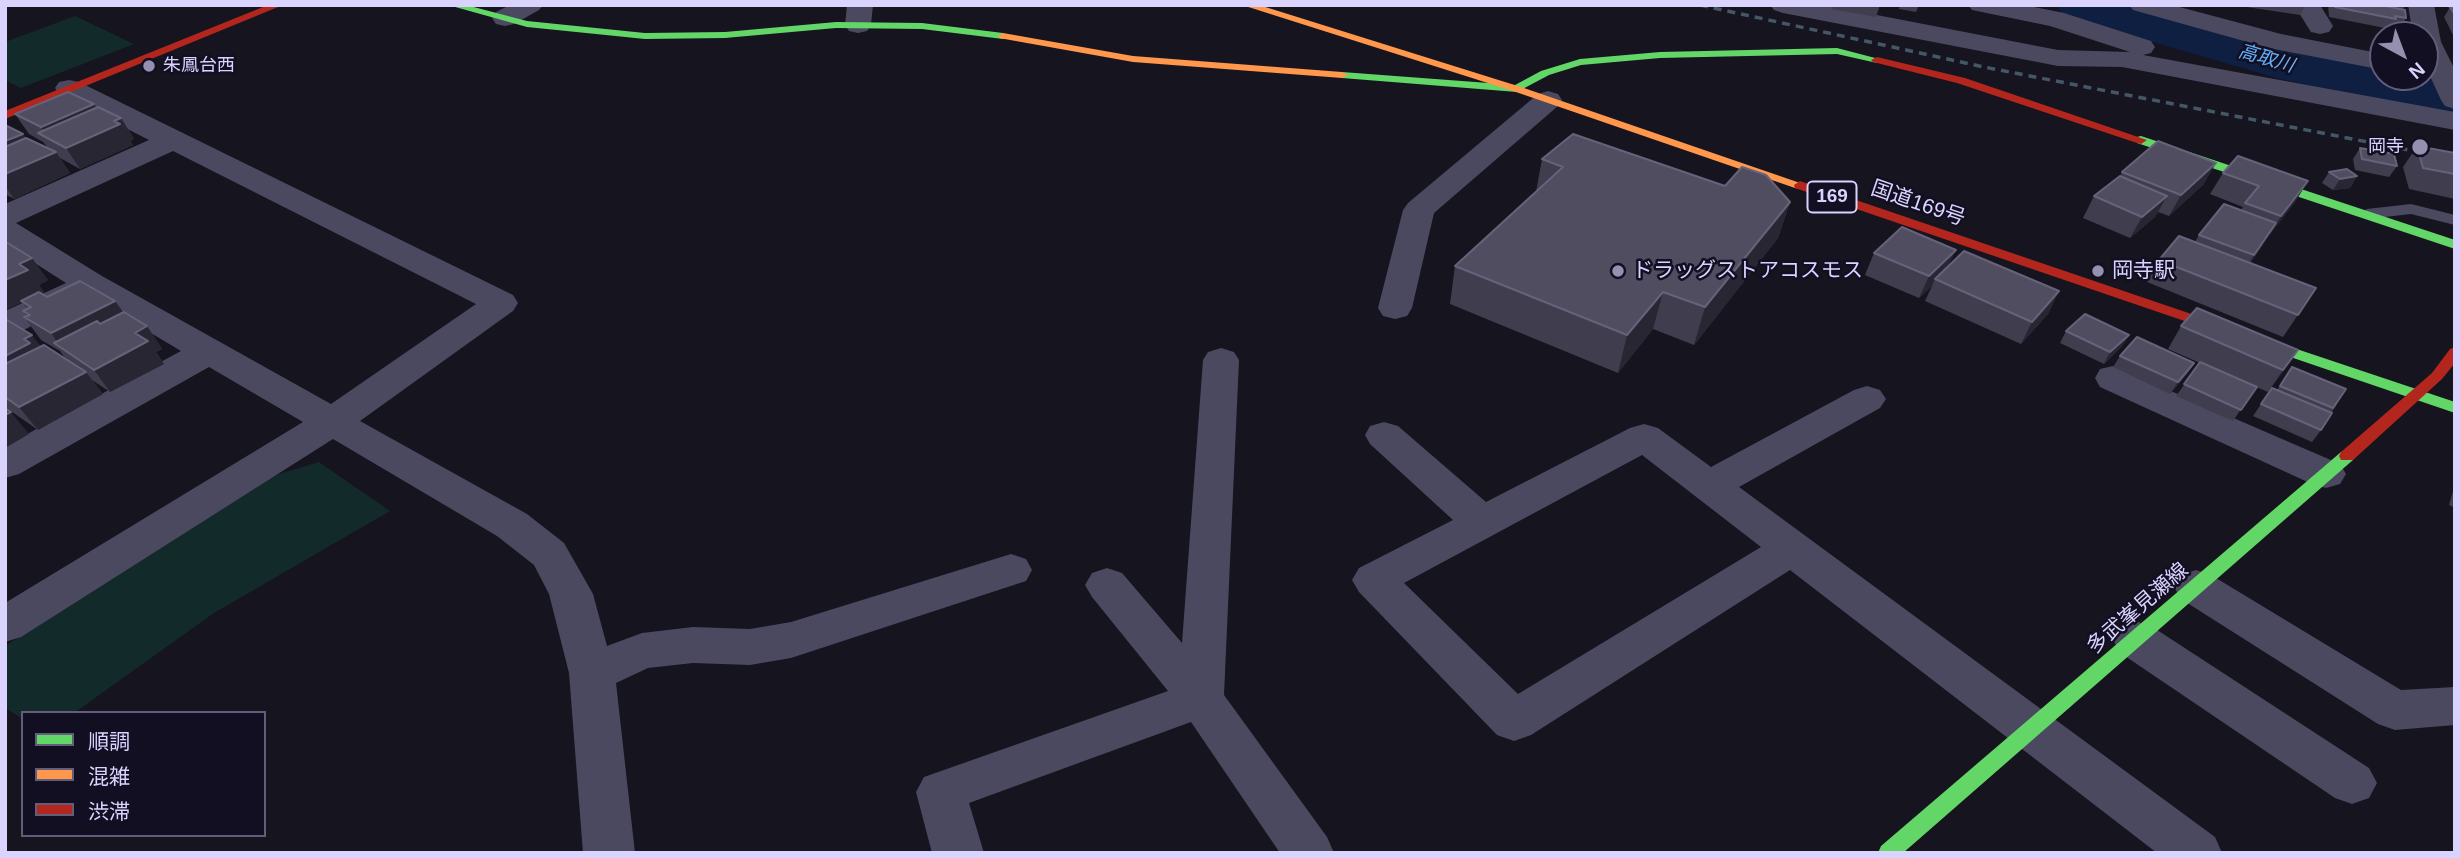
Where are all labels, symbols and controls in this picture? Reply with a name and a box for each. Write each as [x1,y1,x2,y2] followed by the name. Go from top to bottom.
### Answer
[2369,21,2439,91] north arrow
[2235,40,2297,78] water label: 高取川
[163,55,235,77] place label: 朱鳳台西
[141,58,157,74] marker: 朱鳳台西
[2405,58,2429,83] text: N
[2368,136,2404,158] place label: 岡寺
[2410,137,2430,157] marker: 岡寺
[1868,176,1968,232] street label: 国道169号
[1808,182,1856,212] road number: 169
[1632,258,1863,284] place label: ドラッグストアコスモス
[2112,258,2175,284] place label: 岡寺駅
[1610,263,1626,279] marker: ドラッグストアコスモス
[2090,263,2106,279] marker: 岡寺駅
[2082,558,2194,660] street label: 多武峯見瀬線
[21,711,266,837] legend
[88,730,130,753] text: 順調
[88,765,130,788] text: 混雑
[88,800,130,823] text: 渋滞

